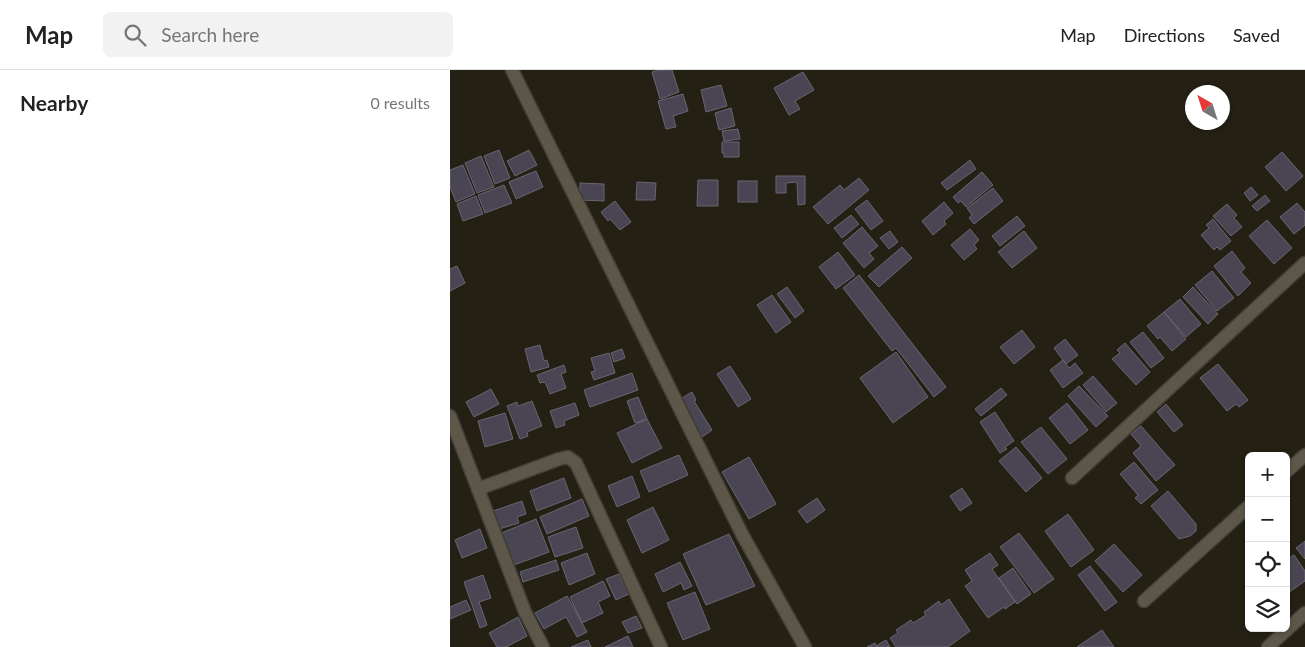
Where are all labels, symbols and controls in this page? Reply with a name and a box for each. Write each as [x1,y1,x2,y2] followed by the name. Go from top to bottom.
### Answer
[103,12,453,57] search box
[25,20,73,49] text: Map
[121,21,149,49] icon: search
[161,23,259,46] text: Search here
[1060,24,1096,46] text: Map
[1124,24,1205,46] text: Directions
[1233,24,1280,46] text: Saved
[1185,85,1230,130] north arrow
[20,90,88,115] text: Nearby
[370,93,430,112] text: 0 results
[1245,452,1290,632] map controls
[1245,452,1290,497] button: +
[1245,497,1290,542] button: −
[1245,542,1290,587] button: locate
[1245,587,1290,632] button: layers

